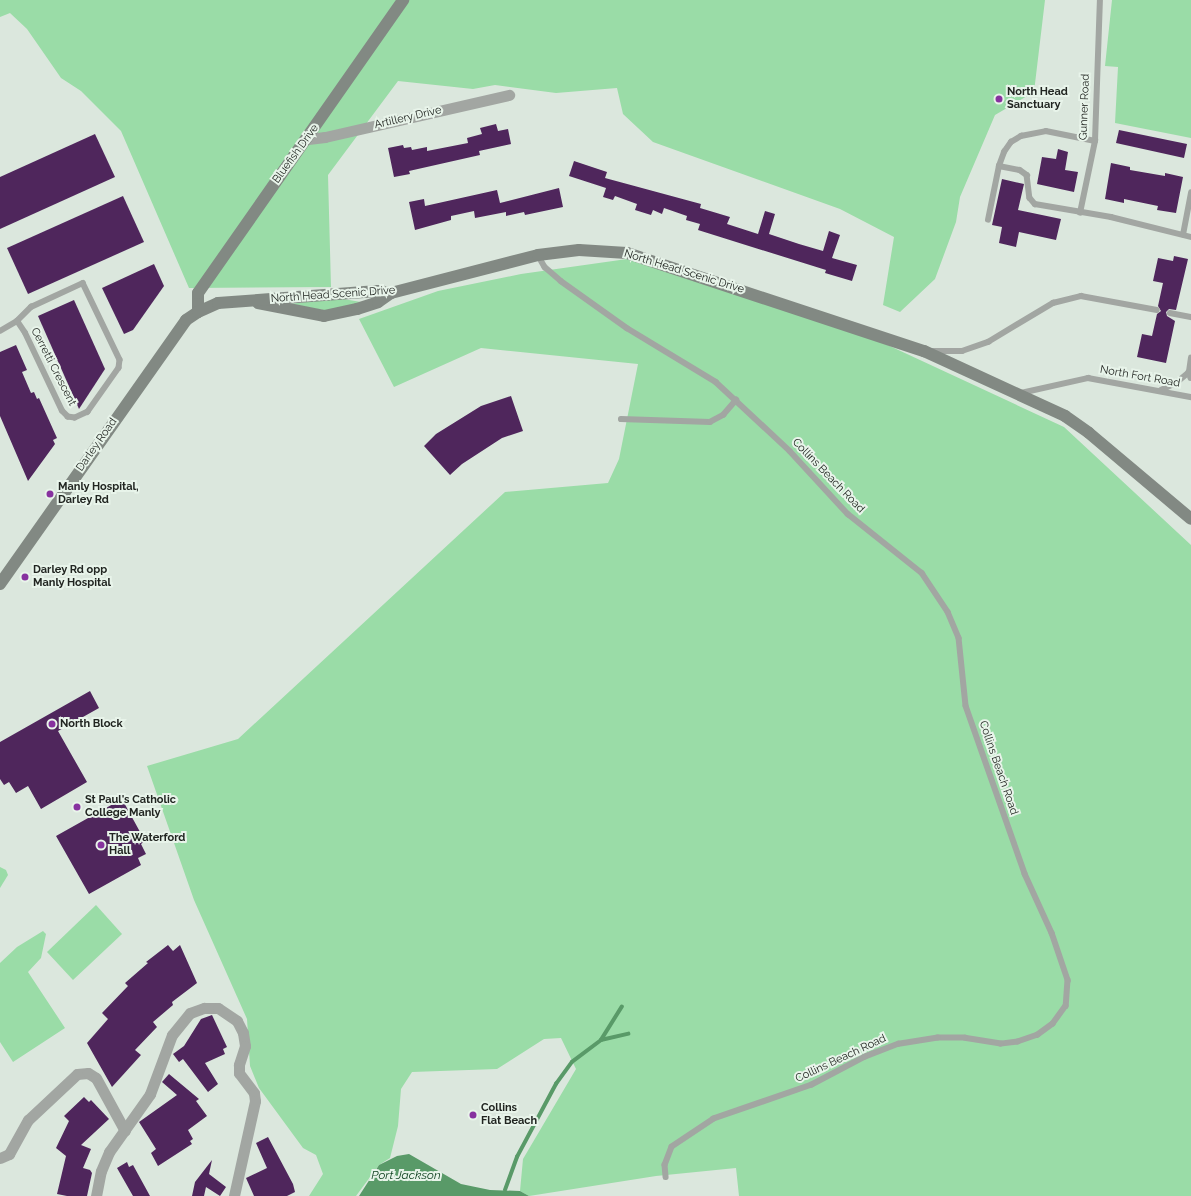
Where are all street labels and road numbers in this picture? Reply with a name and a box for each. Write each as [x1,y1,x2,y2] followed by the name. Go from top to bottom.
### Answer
[1077,73,1093,141] street label: Gunner Road
[373,104,443,132] street label: Artillery Drive
[270,122,322,186] street label: Bluefish Drive
[622,247,746,297] street label: North Head Scenic Drive
[270,284,396,306] street label: North Head Scenic Drive
[28,326,78,408] street label: Cerretti Crescent
[1099,363,1181,391] street label: North Fort Road
[74,416,120,474] street label: Darley Road
[789,436,867,516] street label: Collins Beach Road
[976,719,1020,817] street label: Collins Beach Road
[794,1032,888,1086] street label: Collins Beach Road

